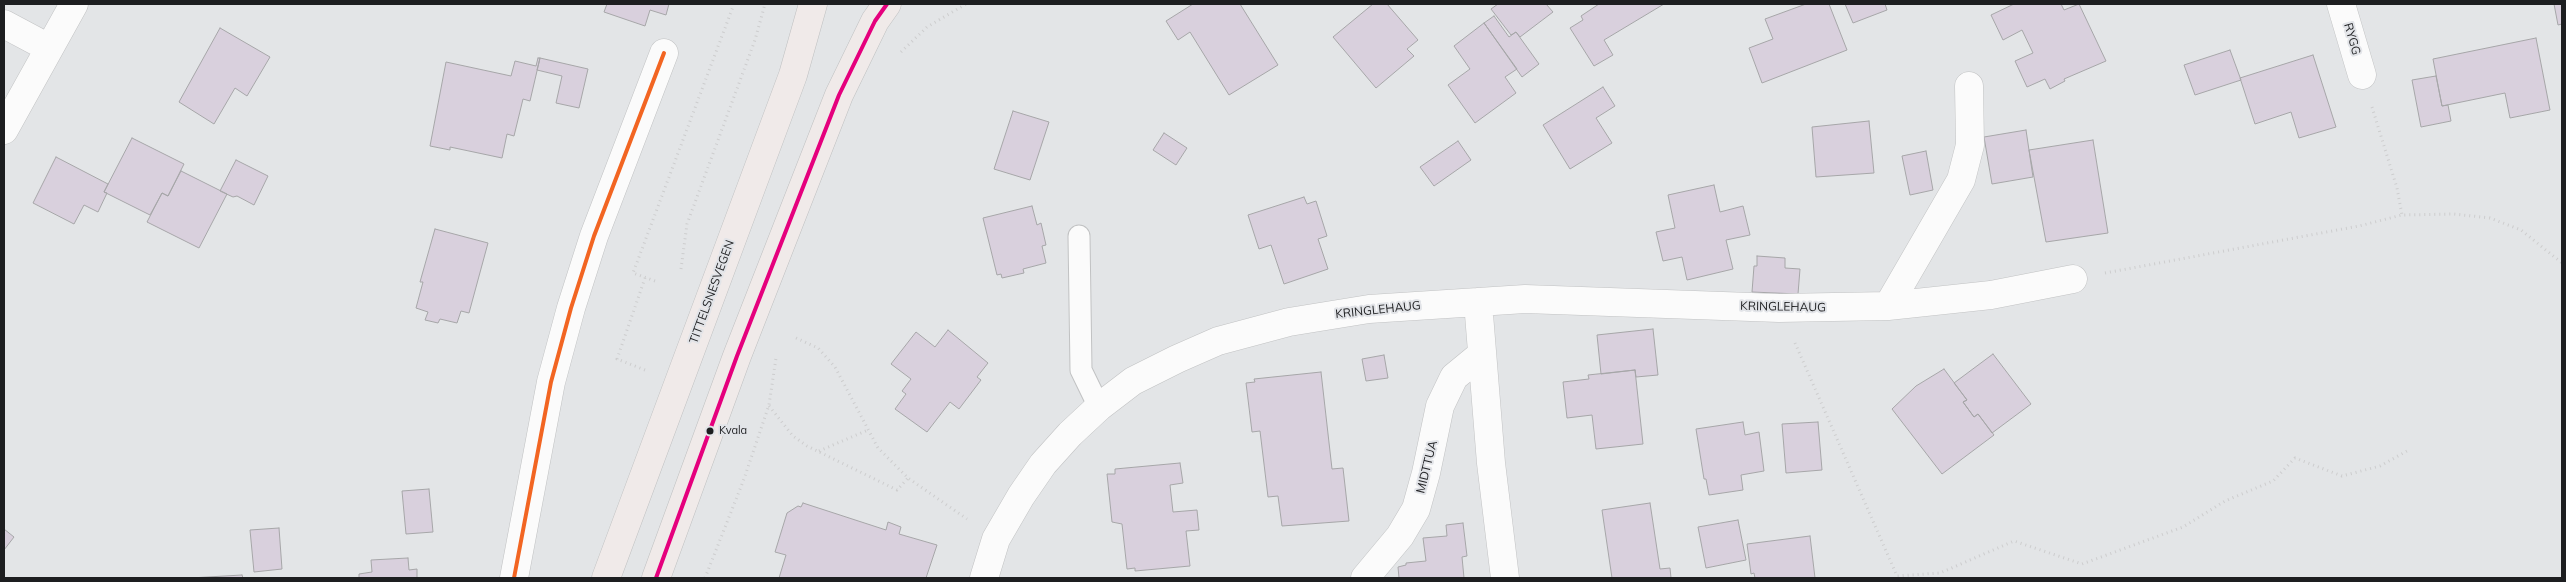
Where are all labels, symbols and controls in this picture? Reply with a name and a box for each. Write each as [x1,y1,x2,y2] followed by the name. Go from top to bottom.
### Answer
[2341,21,2363,57] street label: RYGG
[687,238,737,346] street label: TITTELSNESVEGEN
[1335,298,1421,322] street label: KRINGLEHAUG
[1740,299,1826,315] street label: KRINGLEHAUG
[719,424,747,438] place label: Kvala
[705,426,715,436] marker: Kvala
[1413,439,1441,495] street label: MIDTTUA

